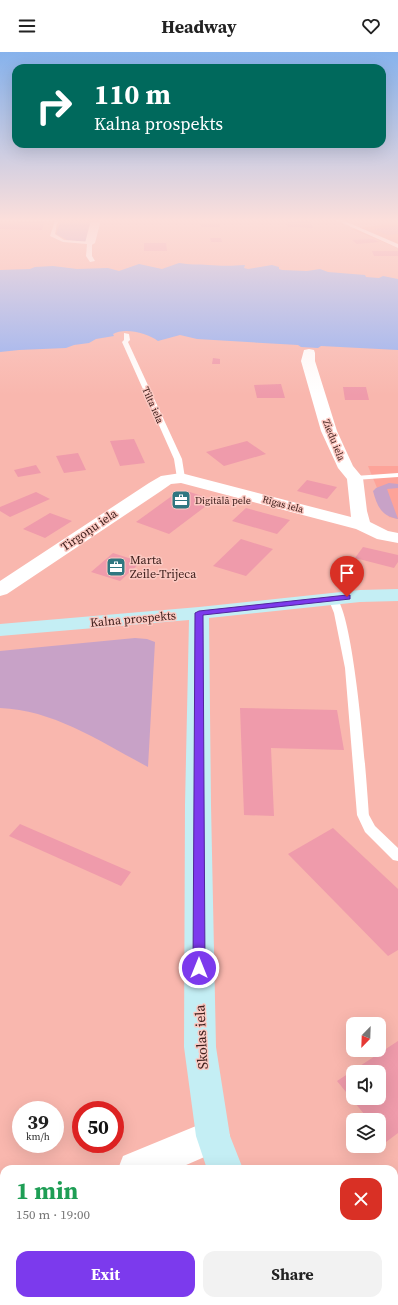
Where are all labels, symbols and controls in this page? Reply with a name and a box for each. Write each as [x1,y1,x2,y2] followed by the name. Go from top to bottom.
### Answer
[161,14,237,39] text: Headway
[16,15,38,37] icon: menu
[360,15,382,37] icon: heart
[94,75,171,113] text: 110 m
[28,80,80,132] icon: right
[94,111,223,136] text: Kalna prospekts
[139,385,167,426] street label: Tilta iela
[320,418,348,463] street label: Ziedu iela
[170,489,192,511] office icon: Digitālā pele
[261,492,306,516] street label: Rīgas iela
[195,494,251,507] place label: Digitālā pele
[58,505,121,555] street label: Tirgoņu iela
[130,552,197,582] place label: Marta Zeile-Trijeca
[105,556,127,578] office icon: Marta Zeile-Trijeca
[330,556,364,597] pin
[336,562,358,584] icon: arrive
[89,607,177,631] street label: Kalna prospekts
[178,947,220,989] position arrow
[189,1003,213,1070] street label: Skolas iela
[346,1017,386,1057] north arrow
[346,1017,386,1153] map controls
[346,1065,386,1105] button: sound
[72,1101,124,1153] speed limit sign: 50
[27,1108,49,1136] text: 39
[346,1113,386,1153] button: layers
[26,1130,50,1143] text: km/h
[16,1174,78,1207] text: 1 min
[340,1178,382,1220] button: close
[16,1206,90,1223] text: 150 m · 19:00
[16,1251,195,1297] button: Exit
[203,1251,382,1297] button: Share

